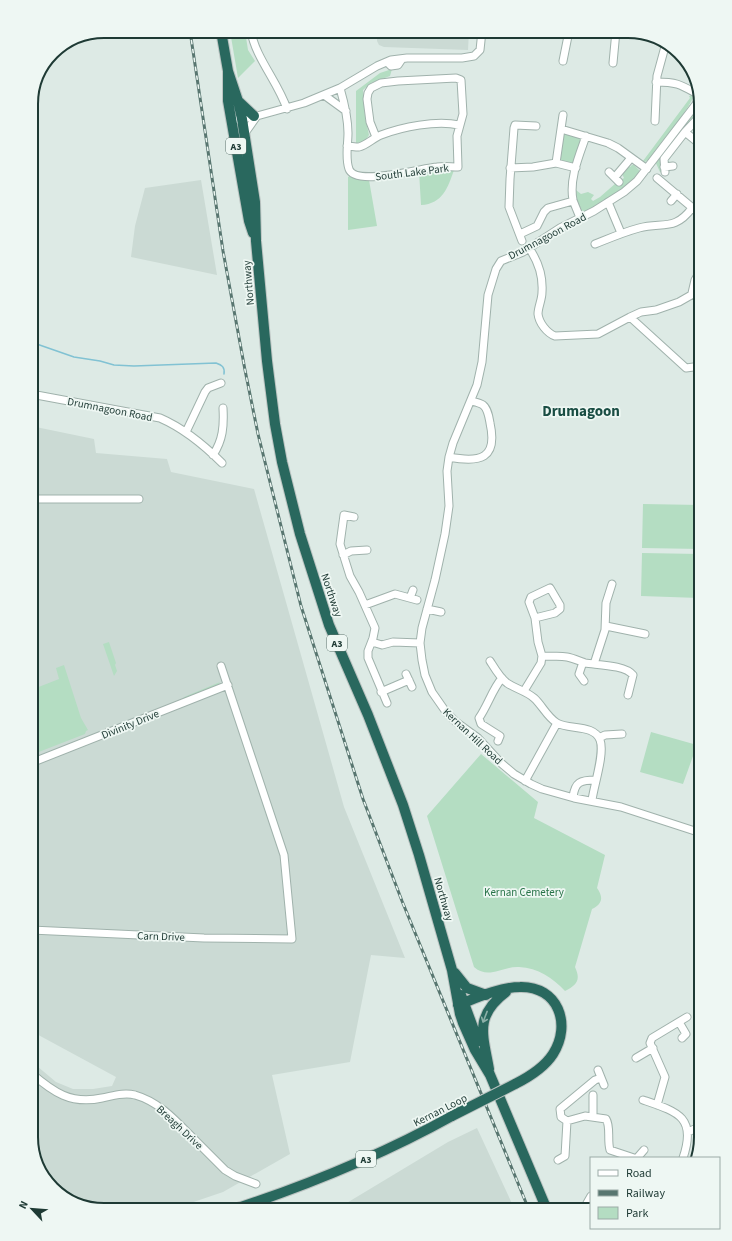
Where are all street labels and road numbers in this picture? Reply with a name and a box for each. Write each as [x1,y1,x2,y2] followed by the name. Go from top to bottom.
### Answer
[226,138,246,154] road number: A3
[374,160,450,184] street label: South Lake Park
[506,210,589,263] street label: Drumnagoon Road
[239,260,258,306] street label: Northway
[66,394,154,425] street label: Drumnagoon Road
[317,571,346,619] street label: Northway
[327,635,347,651] road number: A3
[440,705,506,768] street label: Kernan Hill Road
[99,706,162,743] street label: Divinity Drive
[430,875,457,923] street label: Northway
[137,928,186,945] street label: Carn Drive
[411,1090,470,1130] street label: Kernan Loop
[153,1102,207,1153] street label: Breagh Drive
[356,1151,376,1167] road number: A3

